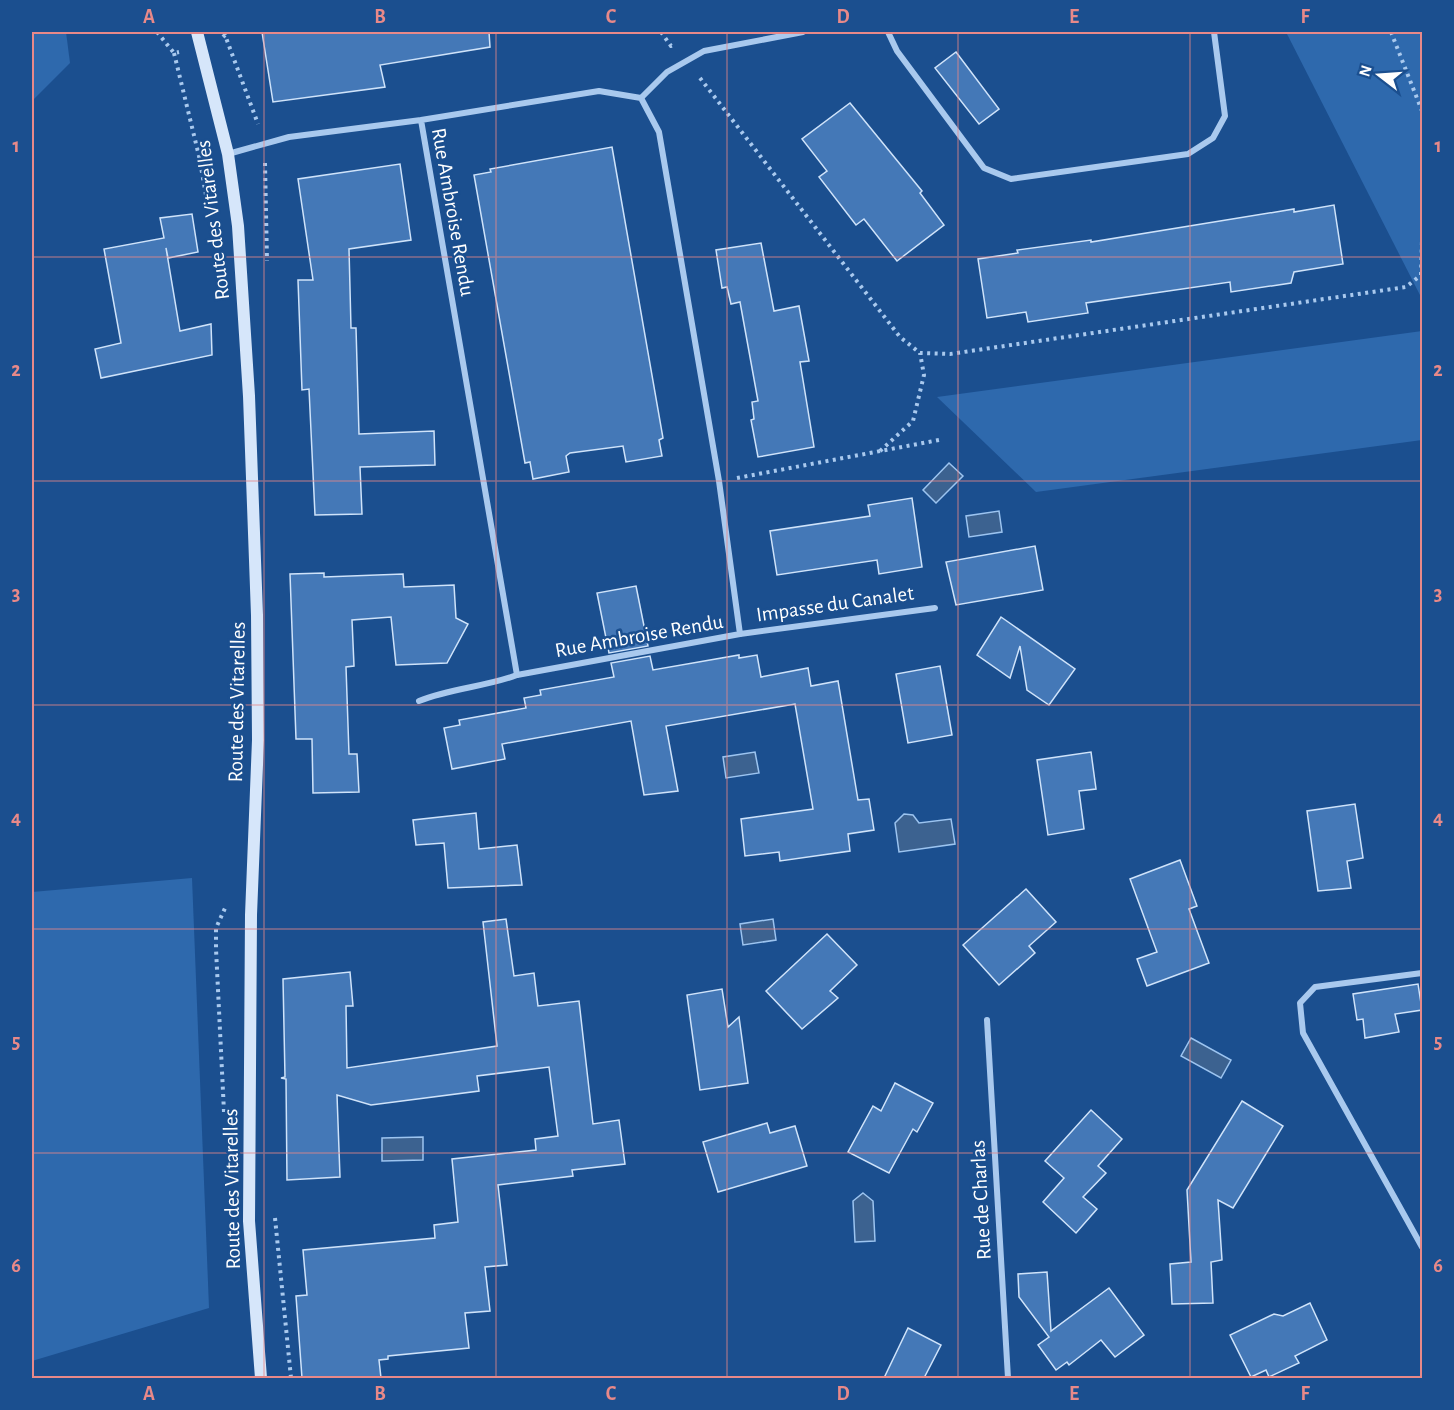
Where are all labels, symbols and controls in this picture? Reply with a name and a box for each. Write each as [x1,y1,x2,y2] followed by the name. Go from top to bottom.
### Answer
[143,7,155,27] text: A
[374,7,386,27] text: B
[606,7,617,27] text: C
[836,7,850,27] text: D
[1069,7,1079,27] text: E
[1300,7,1310,27] text: F
[1349,45,1409,105] north arrow
[1356,63,1375,79] text: N
[428,126,478,298] street label: Rue Ambroise Rendu
[12,136,20,156] text: 1
[1434,136,1442,156] text: 1
[193,139,233,301] street label: Route des Vitarelles
[11,360,21,380] text: 2
[1433,360,1443,380] text: 2
[755,583,915,625] street label: Impasse du Canalet
[12,584,20,604] text: 3
[1434,584,1442,604] text: 3
[553,611,725,661] street label: Rue Ambroise Rendu
[225,622,249,782] street label: Route des Vitarelles
[11,808,21,828] text: 4
[1433,808,1443,828] text: 4
[12,1032,20,1052] text: 5
[1434,1032,1442,1052] text: 5
[220,1109,244,1269] street label: Route des Vitarelles
[967,1140,995,1260] street label: Rue de Charlas
[11,1256,21,1276] text: 6
[1433,1256,1443,1276] text: 6
[143,1384,155,1404] text: A
[374,1384,386,1404] text: B
[606,1384,617,1404] text: C
[836,1384,850,1404] text: D
[1069,1384,1079,1404] text: E
[1300,1384,1310,1404] text: F

